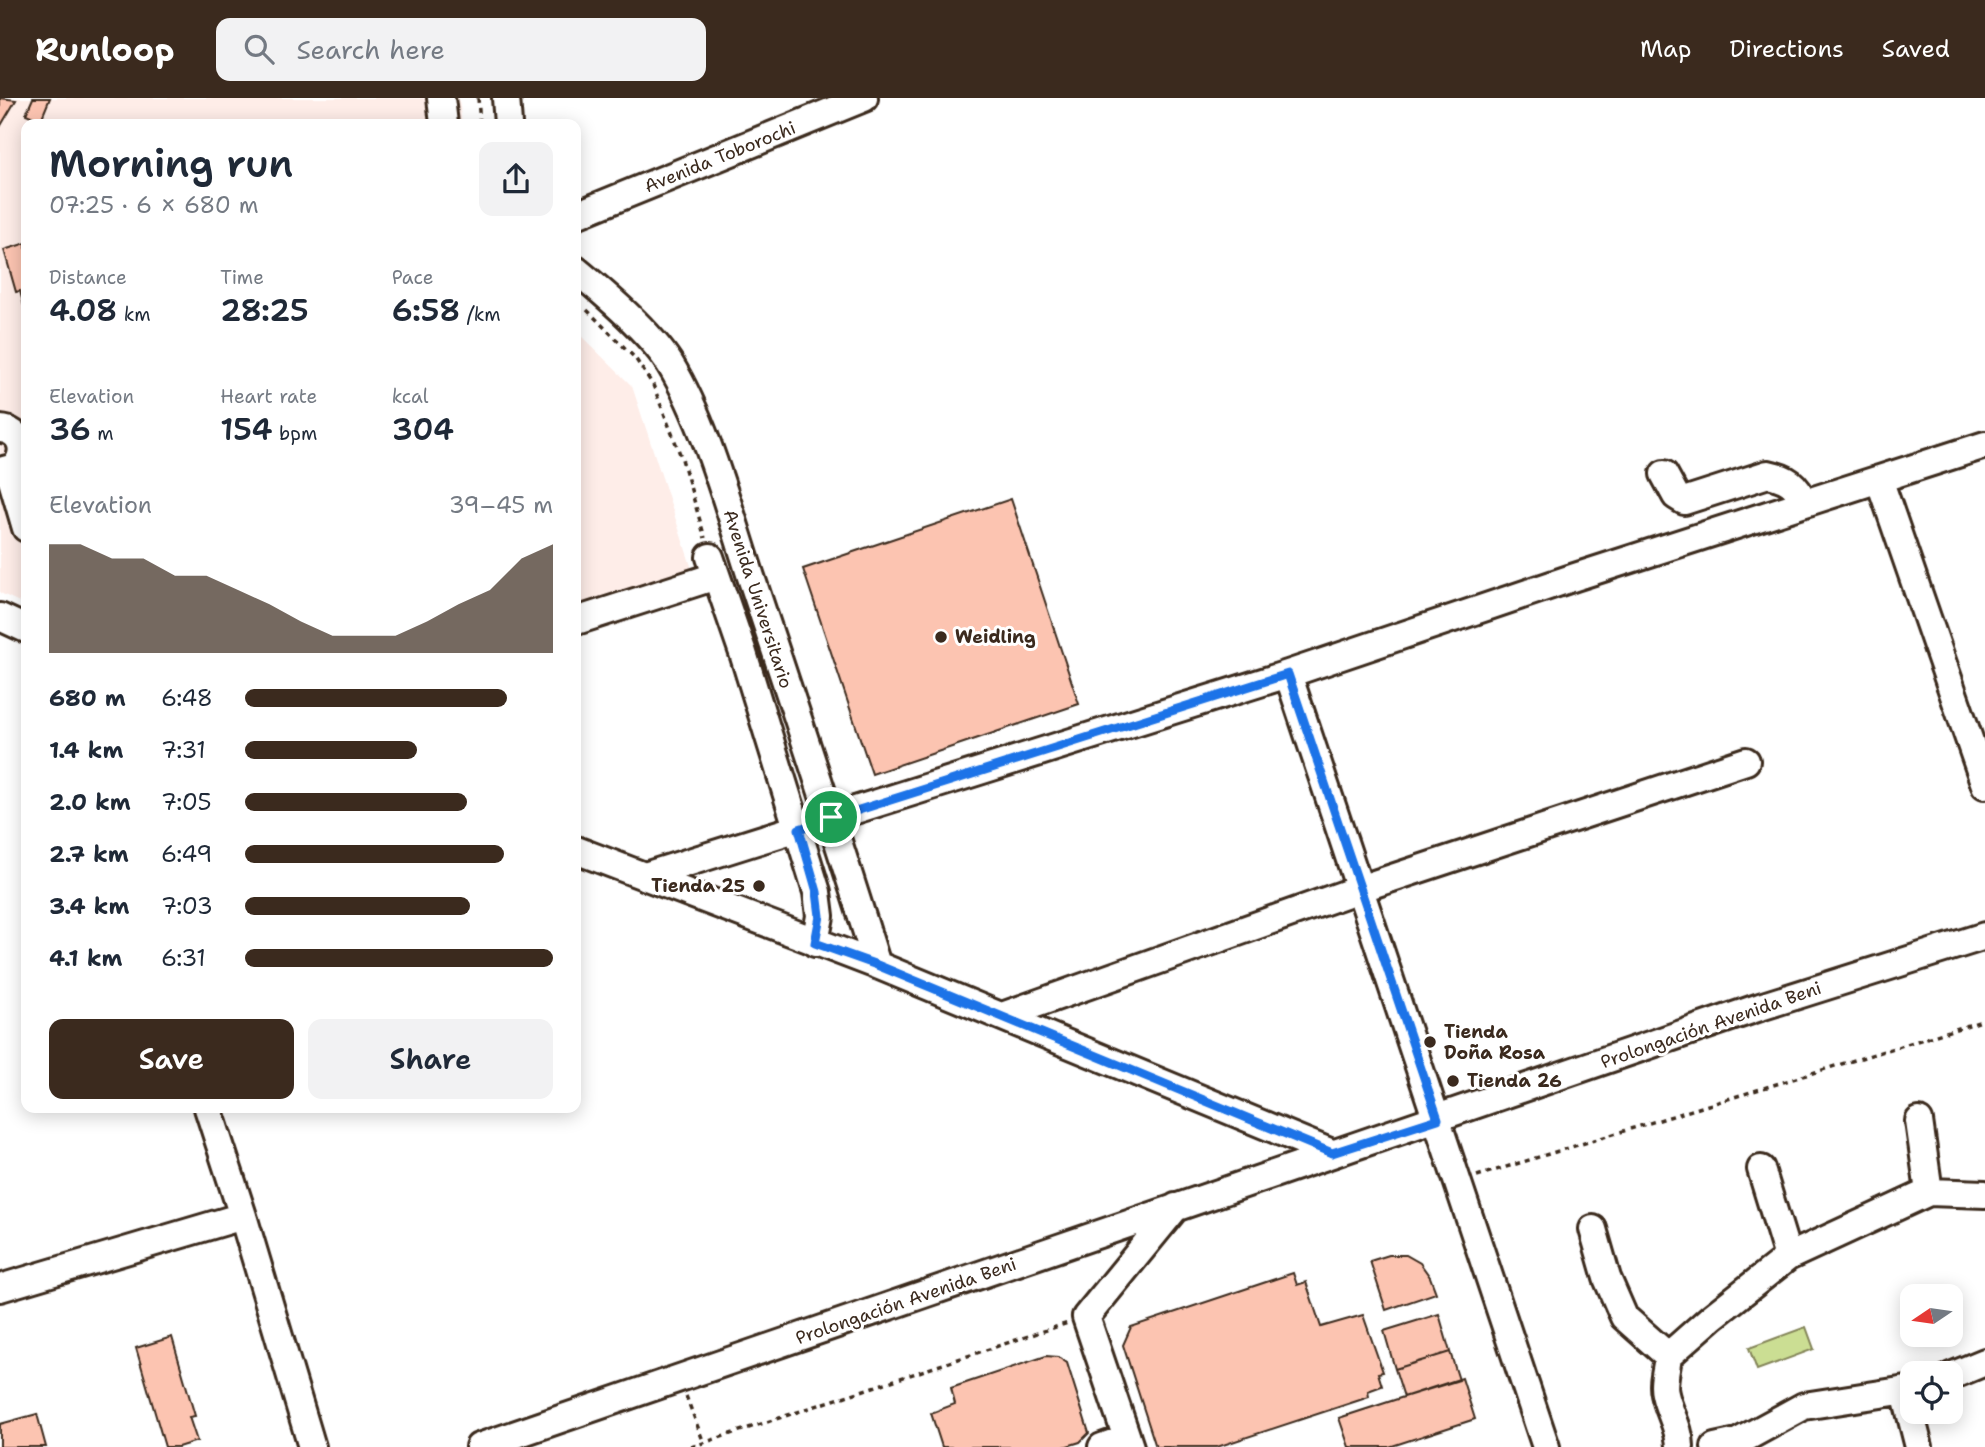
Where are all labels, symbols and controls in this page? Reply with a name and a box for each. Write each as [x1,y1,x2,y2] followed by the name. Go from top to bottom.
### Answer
[216,18,706,81] search box
[35,27,174,72] text: Runloop
[240,30,278,68] icon: search
[296,32,445,67] text: Search here
[1640,33,1691,65] text: Map
[1729,33,1844,65] text: Directions
[1882,33,1950,65] text: Saved
[641,116,799,198] street label: Avenida Toborochi
[49,138,293,189] text: Morning run
[479,142,553,216] button: share
[49,190,259,220] text: 07:25 · 6 × 680 m
[49,265,127,290] text: Distance
[220,265,264,290] text: Time
[392,265,433,290] text: Pace
[49,290,117,331] text: 4.08
[220,290,309,331] text: 28:25
[392,290,460,331] text: 6:58
[117,302,151,327] text: km
[460,302,501,327] text: /km
[49,384,134,409] text: Elevation
[220,384,317,409] text: Heart rate
[392,384,429,409] text: kcal
[49,409,91,450] text: 36
[220,409,273,450] text: 154
[392,409,454,450] text: 304
[91,421,114,446] text: m
[273,421,317,446] text: bpm
[49,490,152,520] text: Elevation
[449,490,553,520] text: 39–45 m
[718,507,798,691] street label: Avenida Universitario
[955,625,1036,649] place label: Weidling
[933,629,949,645] marker: Weidling
[49,683,126,713] text: 680 m
[161,683,213,713] text: 6:48
[49,735,123,765] text: 1.4 km
[161,735,206,765] text: 7:31
[49,787,131,817] text: 2.0 km
[161,787,212,817] text: 7:05
[801,787,861,847] pin
[812,798,850,836] icon: arrive
[49,839,129,869] text: 2.7 km
[161,839,212,869] text: 6:49
[651,874,745,898] place label: Tienda 25
[751,878,767,894] marker: Tienda 25
[49,891,129,921] text: 3.4 km
[161,891,213,921] text: 7:03
[49,943,122,973] text: 4.1 km
[161,943,206,973] text: 6:31
[1597,976,1825,1074] street label: Prolongación Avenida Beni
[49,1019,294,1099] button: Save
[308,1019,553,1099] button: Share
[1444,1020,1546,1065] place label: Tienda Doña Rosa
[1422,1034,1438,1050] marker: Tienda Doña Rosa
[1467,1069,1562,1093] place label: Tienda 26
[1445,1073,1461,1089] marker: Tienda 26
[792,1252,1020,1350] street label: Prolongación Avenida Beni
[1900,1284,1964,1348] north arrow
[1900,1284,1963,1424] map controls
[1900,1361,1963,1424] button: locate

